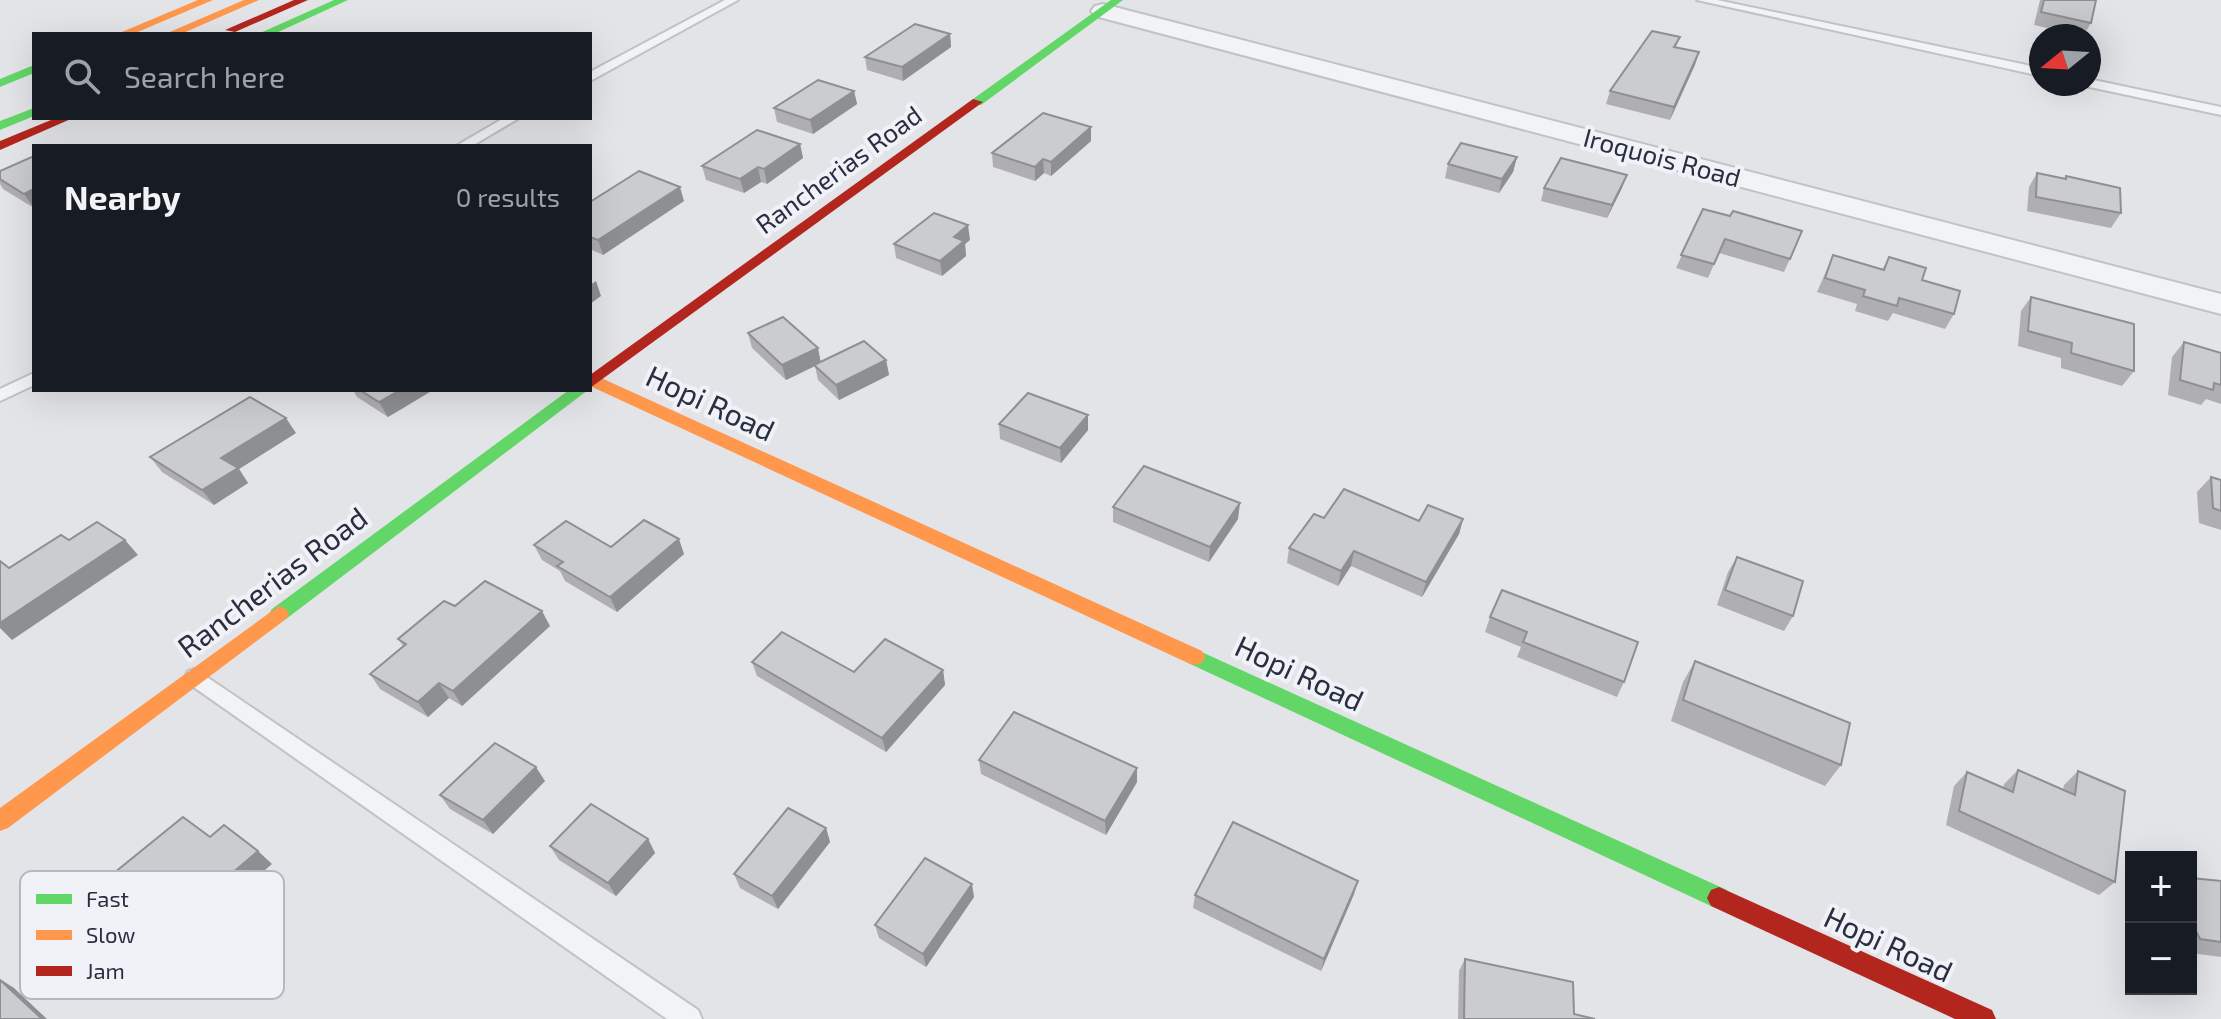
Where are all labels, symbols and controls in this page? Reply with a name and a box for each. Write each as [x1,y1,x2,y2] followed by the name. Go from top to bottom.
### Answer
[2029,24,2101,96] north arrow
[32,32,592,120] search box
[60,54,104,98] icon: search
[124,58,285,94] text: Search here
[749,98,927,239] street label: Rancherias Road
[1580,121,1744,192] street label: Iroquois Road
[64,176,181,217] text: Nearby
[456,181,560,212] text: 0 results
[641,357,781,448] street label: Hopi Road
[170,499,374,664] street label: Rancherias Road
[1230,627,1370,718] street label: Hopi Road
[2125,851,2197,995] map controls
[2125,851,2197,923] button: +
[20,871,284,999] legend
[86,885,129,911] text: Fast
[1819,898,1959,989] street label: Hopi Road
[86,921,135,947] text: Slow
[2125,923,2197,995] button: −
[86,957,125,983] text: Jam

